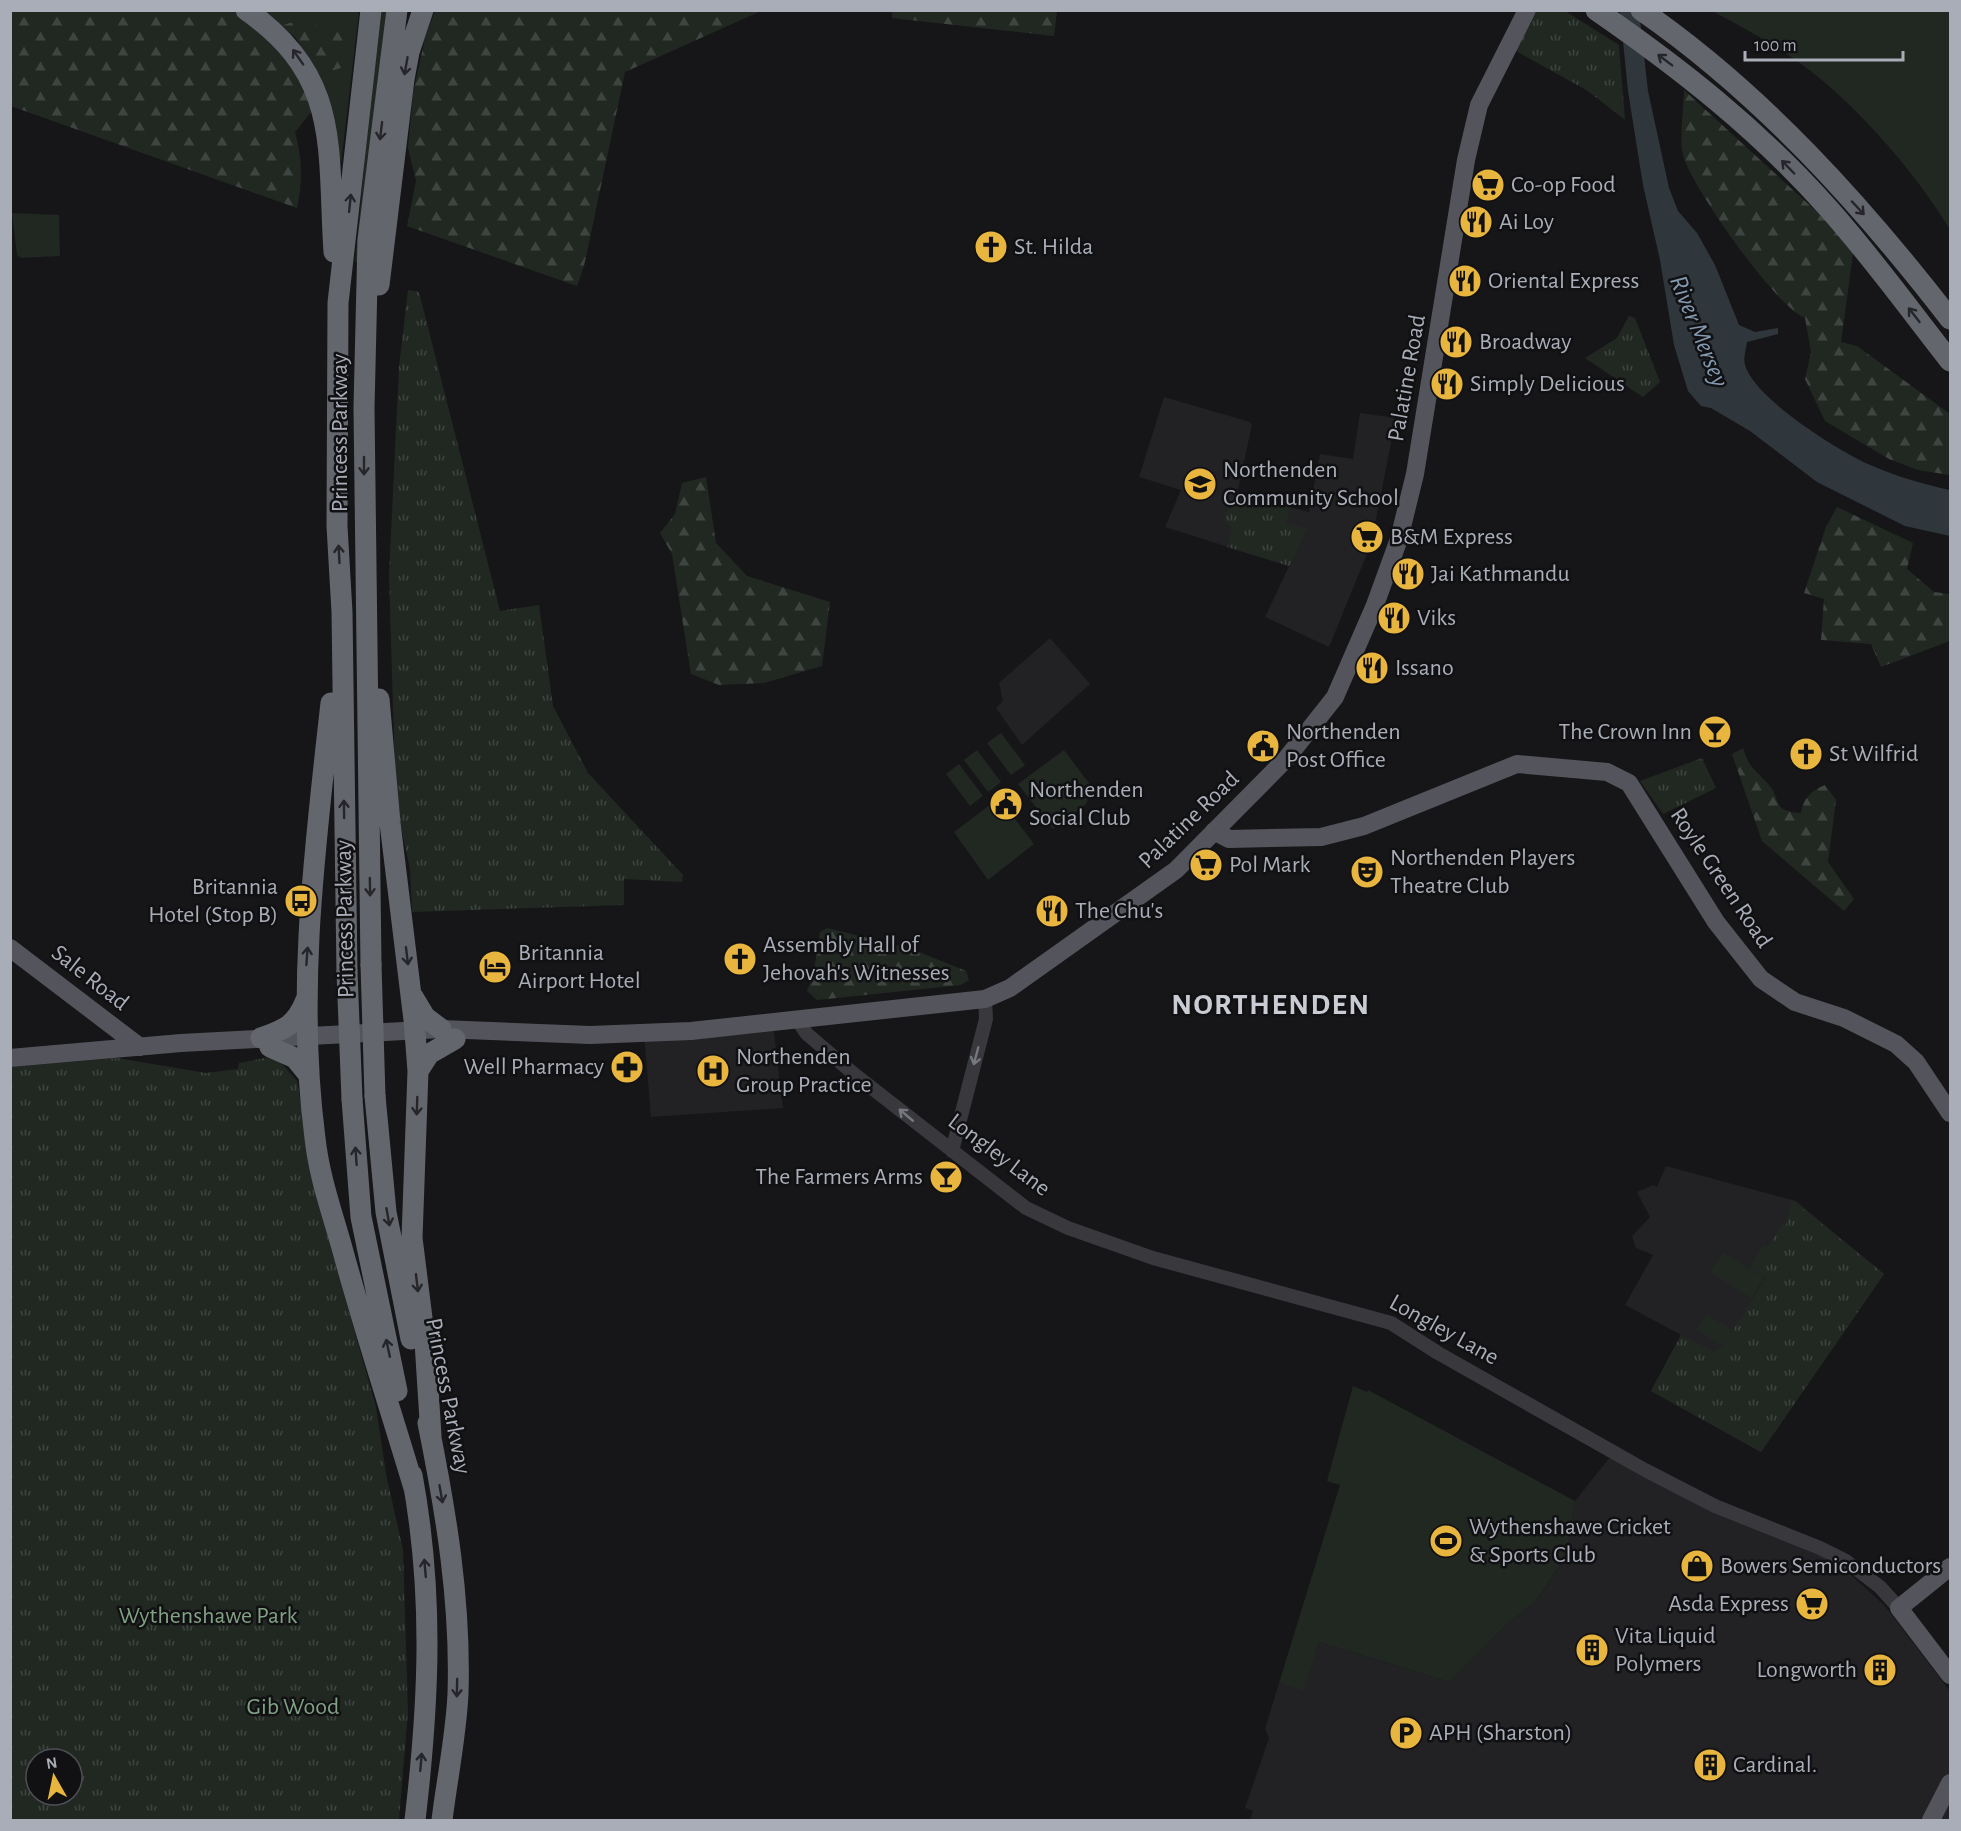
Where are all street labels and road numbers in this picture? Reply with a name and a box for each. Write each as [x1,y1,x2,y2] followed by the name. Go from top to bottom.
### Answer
[1384,313,1430,443] street label: Palatine Road
[328,354,352,512] street label: Princess Parkway
[1134,767,1244,873] street label: Palatine Road
[1665,804,1777,952] street label: Royle Green Road
[332,840,358,998] street label: Princess Parkway
[47,941,133,1015] street label: Sale Road
[944,1109,1054,1201] street label: Longley Lane
[1385,1290,1503,1370] street label: Longley Lane
[421,1316,475,1476] street label: Princess Parkway

